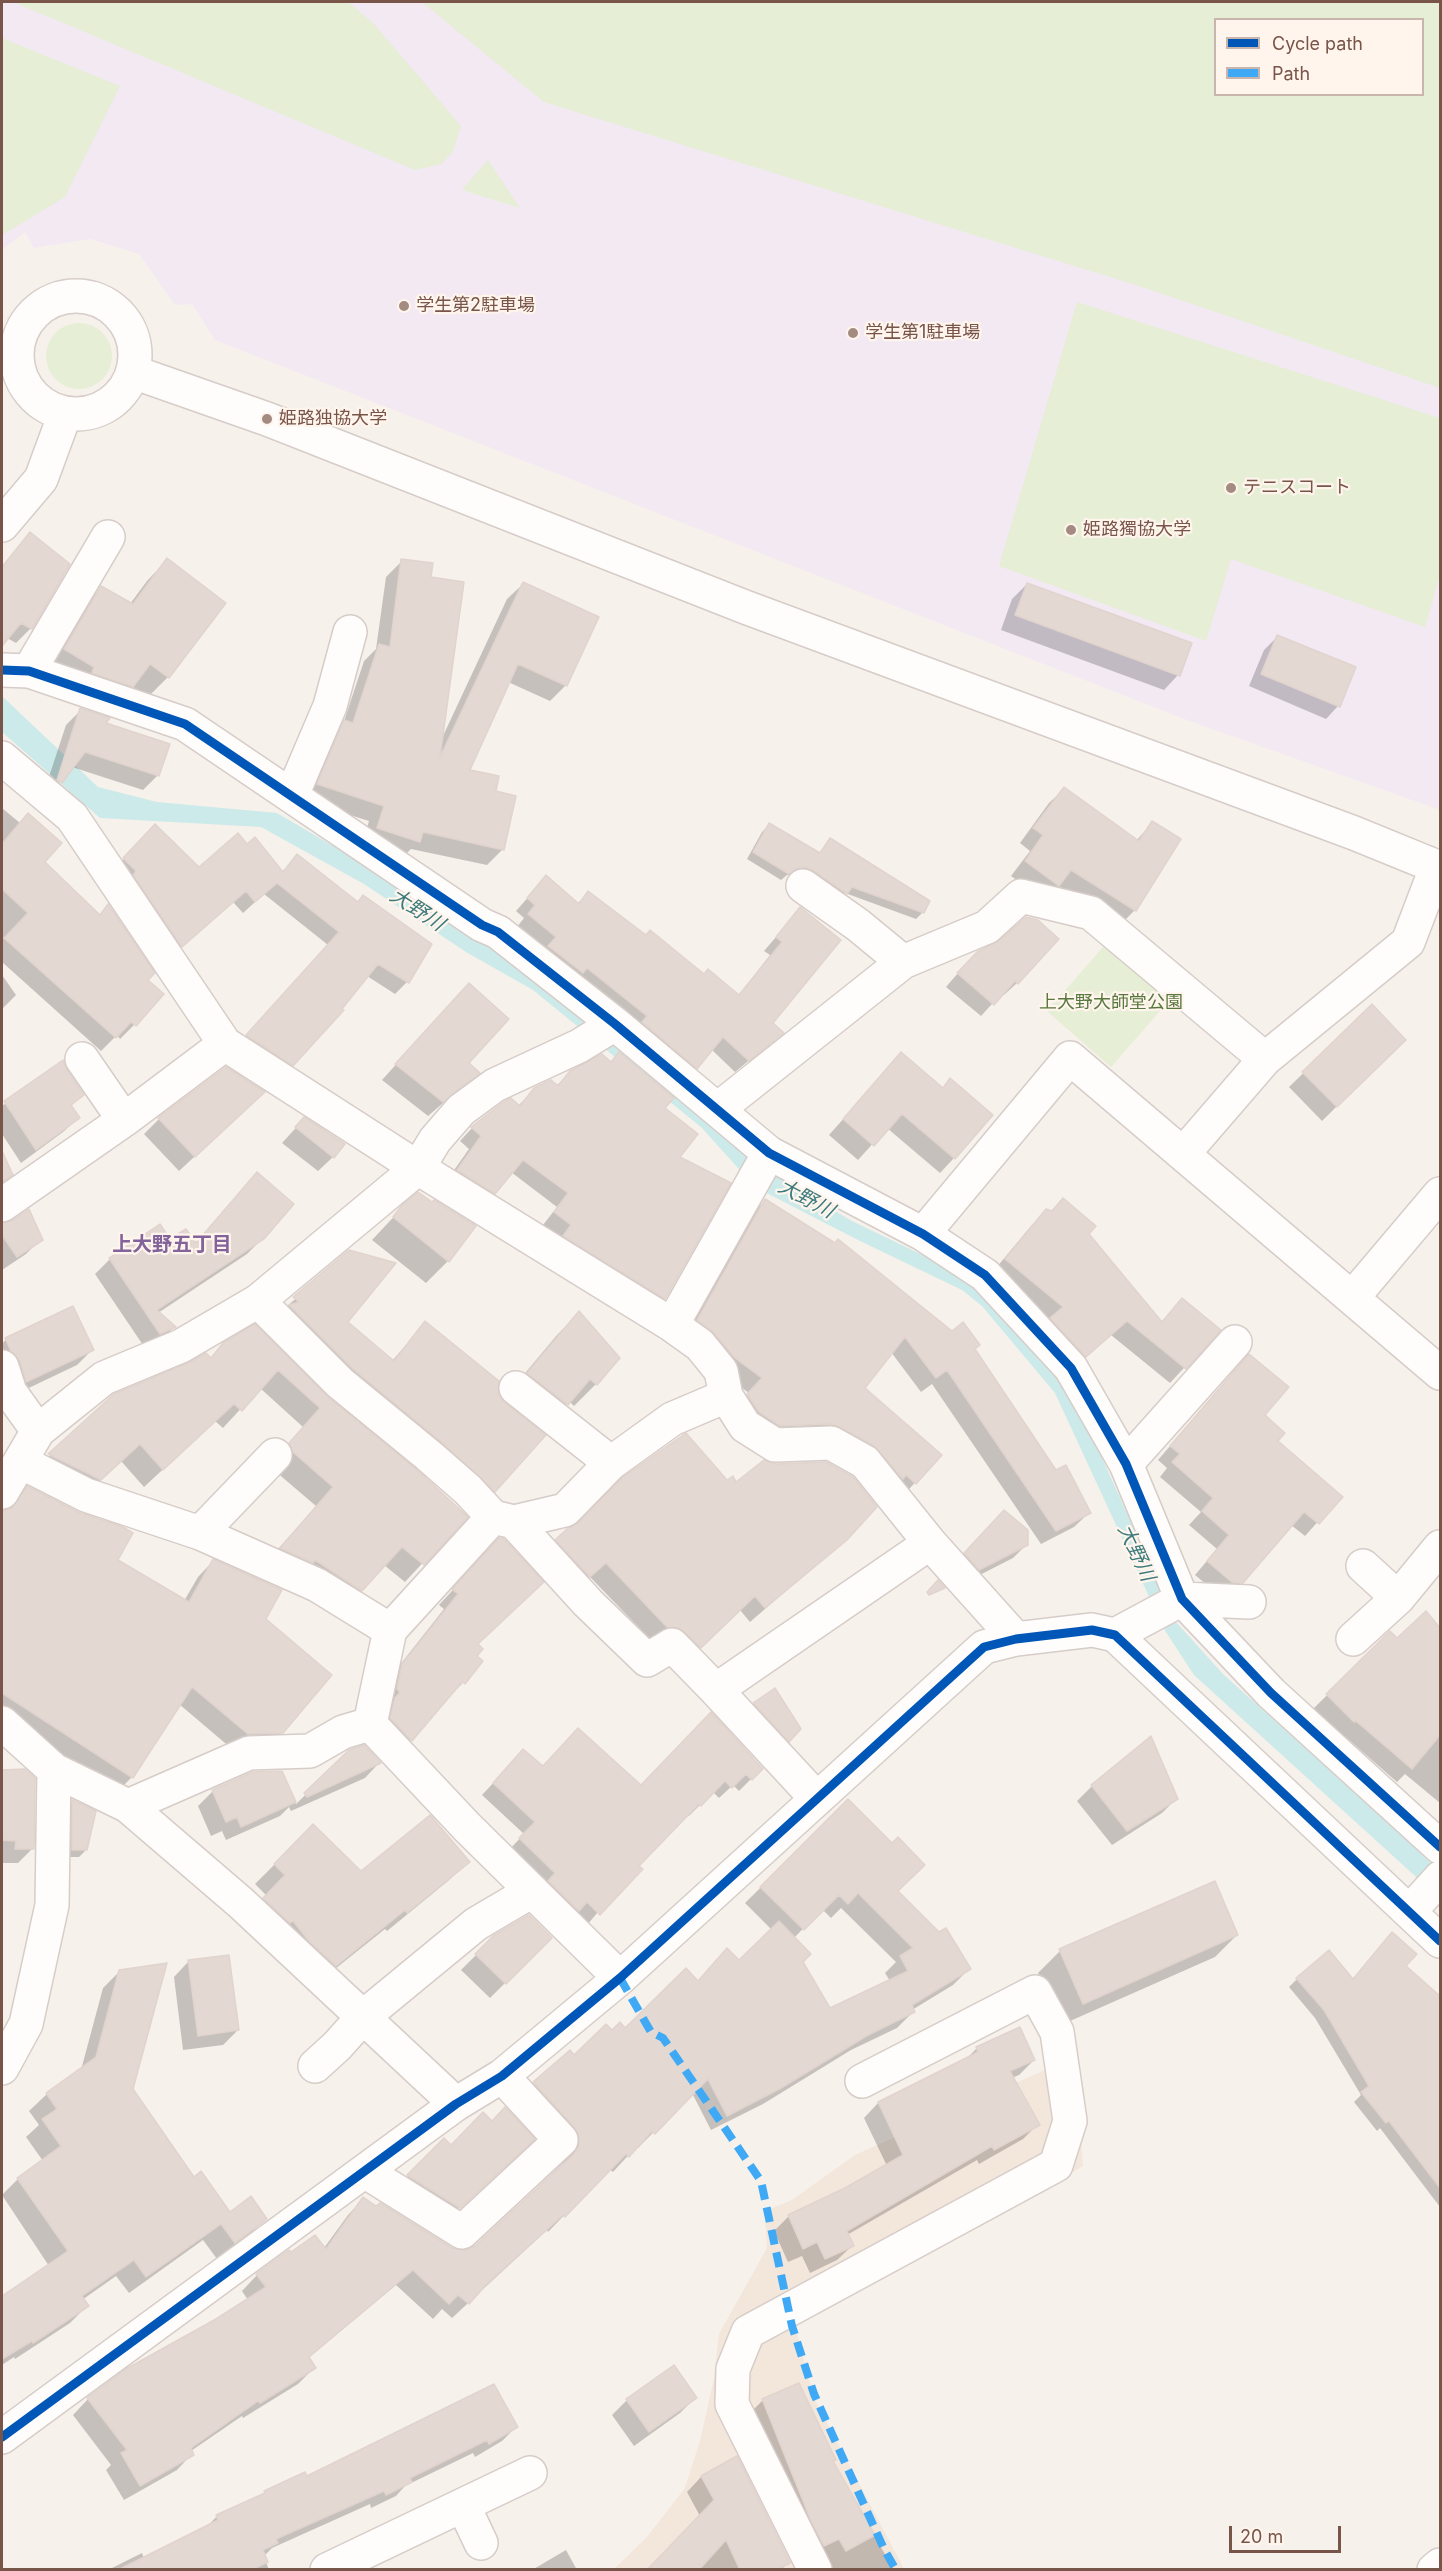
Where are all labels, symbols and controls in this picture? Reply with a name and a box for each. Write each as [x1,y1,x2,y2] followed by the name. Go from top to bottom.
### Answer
[1214,18,1424,96] legend
[1272,33,1363,54] text: Cycle path
[1272,63,1310,84] text: Path
[416,295,535,317] place label: 学生第2駐車場
[397,299,411,313] marker: 学生第2駐車場
[865,322,980,344] place label: 学生第1駐車場
[846,326,860,340] marker: 学生第1駐車場
[279,408,387,430] place label: 姫路独協大学
[260,412,274,426] marker: 姫路独協大学
[1243,477,1351,499] place label: テニスコート
[1224,481,1238,495] marker: テニスコート
[1083,519,1191,541] place label: 姫路獨協大学
[1064,523,1078,537] marker: 姫路獨協大学
[385,884,449,936] water label: 大野川
[1039,992,1183,1014] park label: 上大野大師堂公園
[774,1174,838,1224] water label: 大野川
[112,1233,232,1257] district label: 上大野五丁目
[1112,1521,1160,1585] water label: 大野川
[1232,2514,1344,2552] scale bar
[1240,2526,1283,2547] text: 20 m

